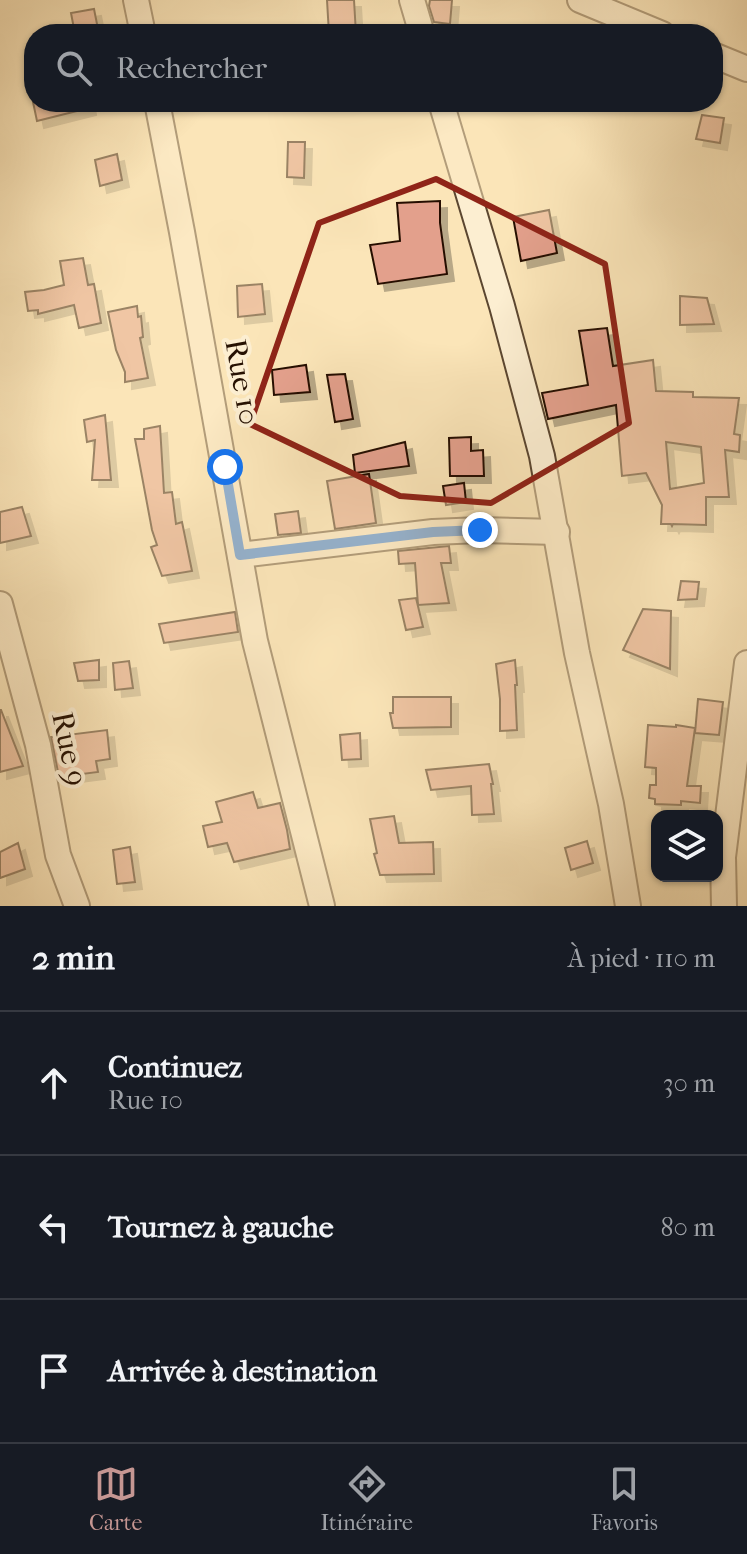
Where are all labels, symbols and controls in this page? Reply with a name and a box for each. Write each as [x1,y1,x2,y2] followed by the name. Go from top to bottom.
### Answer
[24,24,723,112] search box
[52,46,96,90] icon: search
[116,51,267,86] text: Rechercher
[217,336,267,428] street label: Rue 10
[207,449,243,485] route start
[462,512,498,548] route end
[44,709,94,789] street label: Rue 9
[651,810,723,882] map controls
[651,810,723,882] button: layers
[32,938,115,978] text: 2 min
[568,943,715,974] text: À pied · 110 m
[108,1050,242,1085] text: Continuez
[32,1061,76,1105] icon: ahead
[663,1068,715,1099] text: 30 m
[108,1085,183,1116] text: Rue 10
[32,1205,76,1249] icon: left
[108,1210,334,1245] text: Tournez à gauche
[660,1212,715,1243] text: 80 m
[32,1349,76,1393] icon: arrive
[108,1354,377,1389] text: Arrivée à destination
[89,1462,142,1536] tab: Carte
[320,1462,413,1536] tab: Itinéraire
[591,1462,658,1536] tab: Favoris

